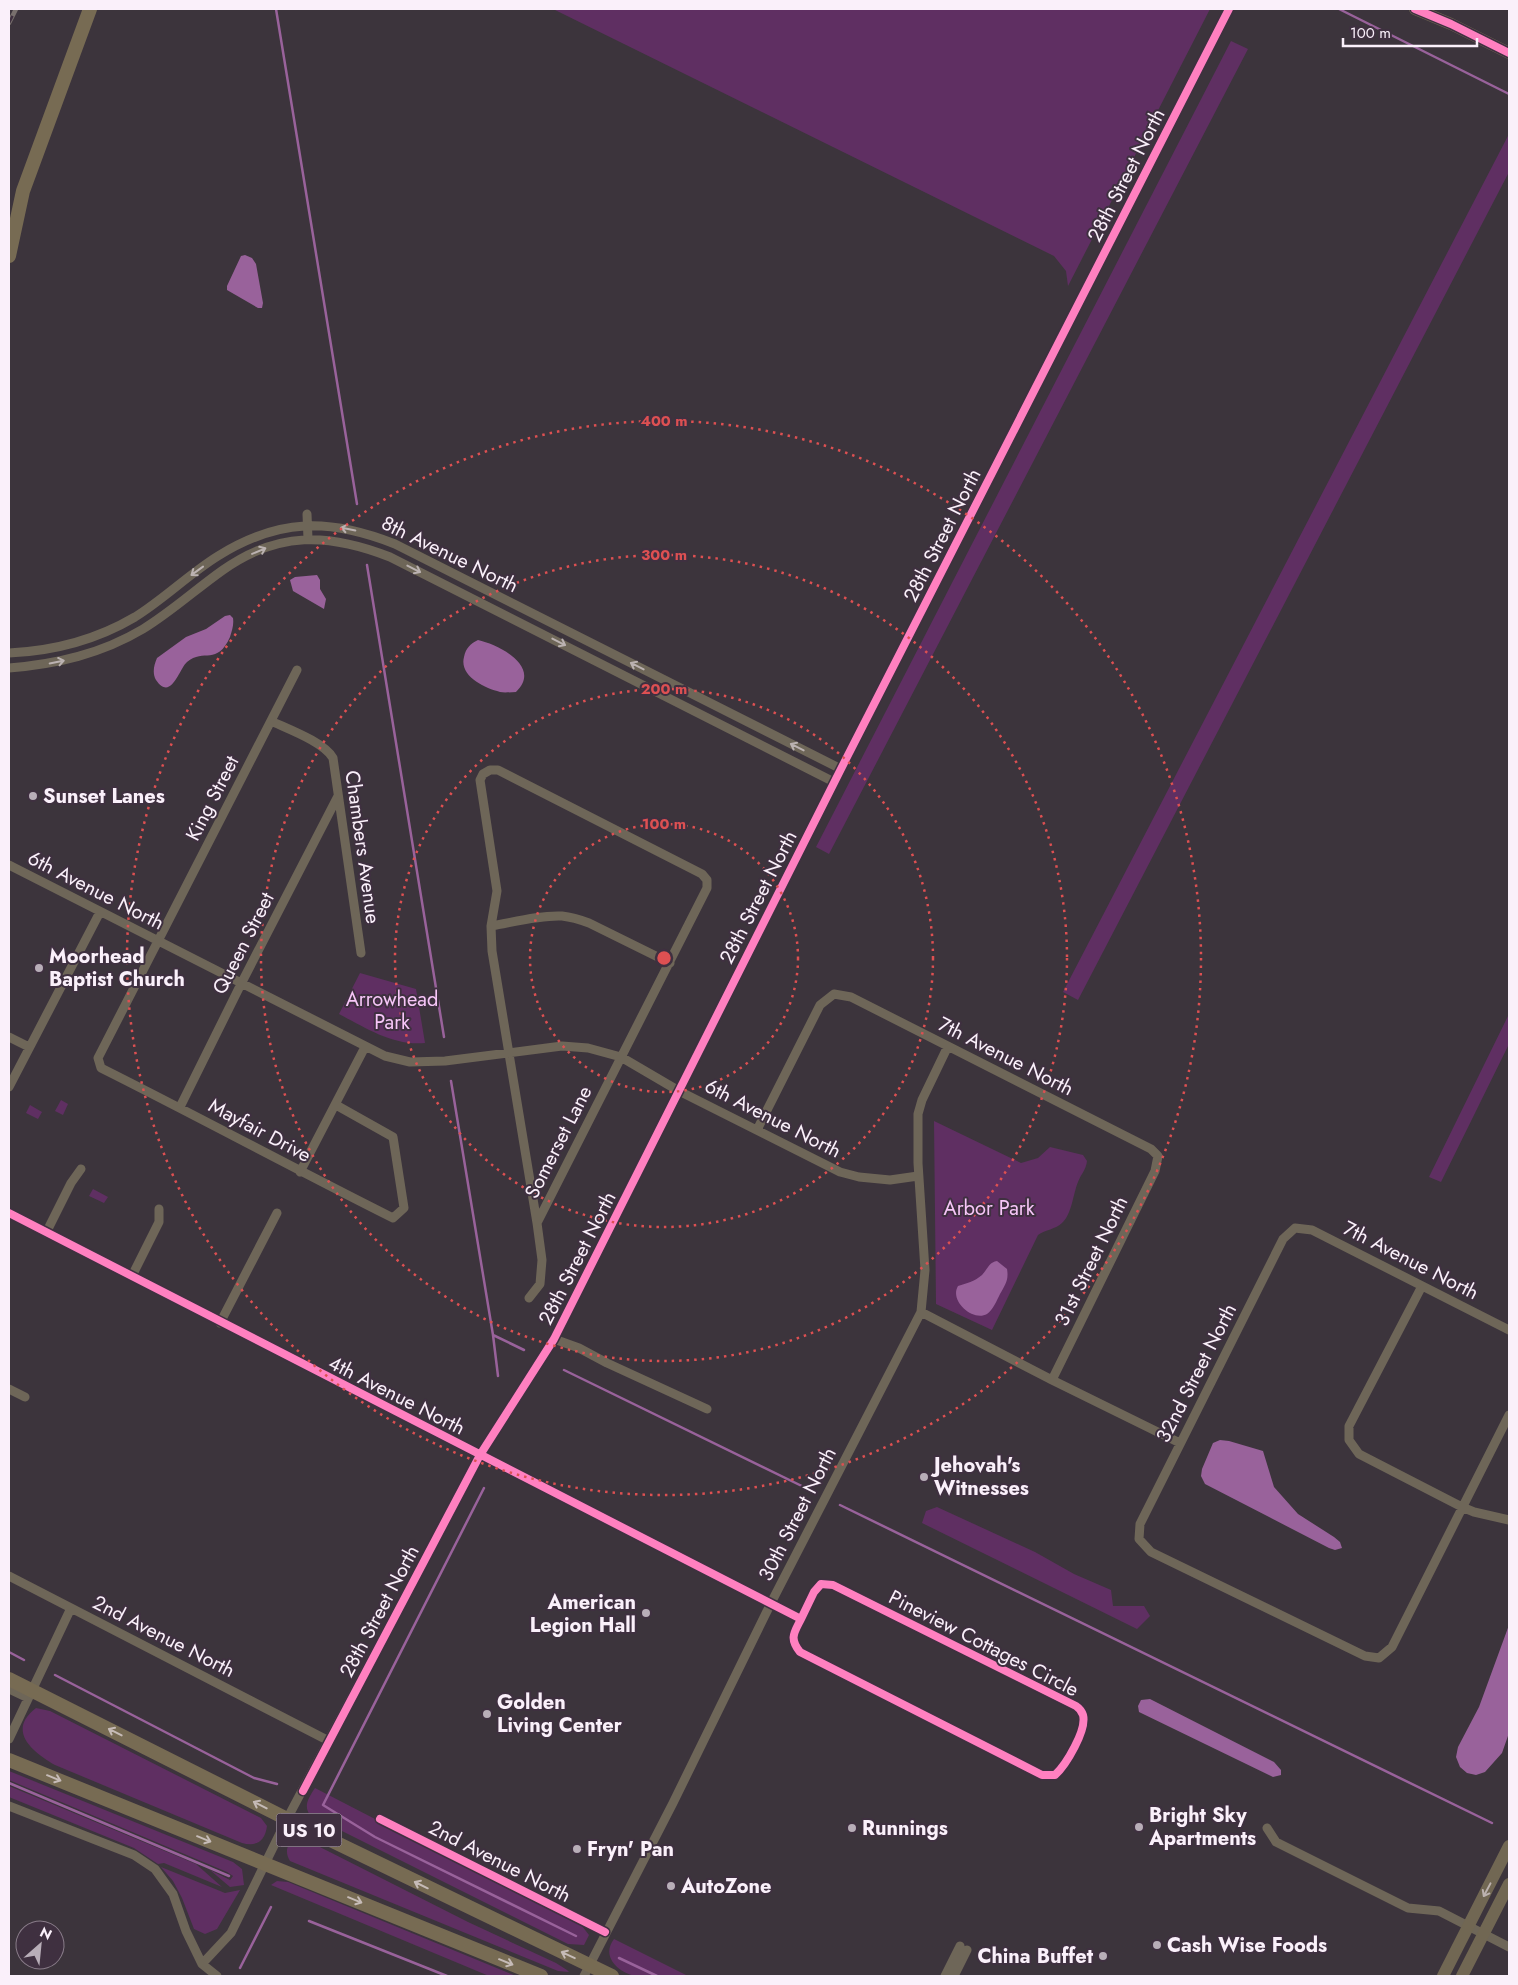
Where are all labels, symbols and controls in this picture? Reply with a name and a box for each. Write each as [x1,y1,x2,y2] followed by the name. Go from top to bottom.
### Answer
[1343,15,1477,47] scale bar
[1350,22,1391,44] text: 100 m
[1080,104,1172,247] street label: 28th Street North
[640,410,688,432] text: 400 m
[896,464,988,607] street label: 28th Street North
[376,509,523,600] street label: 8th Avenue North
[341,524,357,533] one-way arrow
[641,544,687,566] text: 300 m
[251,546,266,555] one-way arrow
[406,565,421,574] one-way arrow
[191,566,204,577] one-way arrow
[551,638,566,648] one-way arrow
[49,657,65,666] one-way arrow
[629,661,644,671] one-way arrow
[641,678,687,700] text: 200 m
[790,742,805,751] one-way arrow
[179,750,246,846] street label: King Street
[337,769,388,926] street label: Chambers Avenue
[43,782,165,811] place label: Sunset Lanes
[27,790,39,802] marker: Sunset Lanes
[642,813,686,835] text: 100 m
[712,826,804,969] street label: 28th Street North
[22,844,169,937] street label: 6th Avenue North
[205,887,282,999] street label: Queen Street
[49,942,185,994] place label: Moorhead Baptist Church
[655,949,673,967] centre of rings
[33,962,45,974] marker: Moorhead Baptist Church
[346,985,438,1037] park label: Arrowhead Park
[933,1010,1079,1103] street label: 7th Avenue North
[699,1072,846,1165] street label: 6th Avenue North
[518,1081,599,1204] street label: Somerset Lane
[203,1091,316,1170] street label: Mayfair Drive
[531,1187,623,1330] street label: 28th Street North
[1047,1191,1135,1331] street label: 31st Street North
[944,1194,1035,1223] park label: Arbor Park
[1338,1214,1484,1307] street label: 7th Avenue North
[1149,1299,1244,1448] street label: 32nd Street North
[323,1349,470,1442] street label: 4th Avenue North
[751,1442,844,1586] street label: 30th Street North
[930,1451,1029,1503] place label: Jehovah's Witnesses
[918,1471,930,1483] marker: Jehovah's Witnesses
[332,1540,426,1682] street label: 28th Street North
[884,1583,1084,1704] street label: Pineview Cottages Circle
[88,1588,240,1685] street label: 2nd Avenue North
[530,1588,636,1640] place label: American Legion Hall
[640,1607,652,1619] marker: American Legion Hall
[497,1688,623,1740] place label: Golden Living Center
[481,1708,493,1720] marker: Golden Living Center
[107,1727,122,1737] one-way arrow
[46,1774,61,1783] one-way arrow
[253,1800,268,1809] one-way arrow
[1148,1801,1256,1853] place label: Bright Sky Apartments
[424,1813,576,1910] street label: 2nd Avenue North
[276,1814,342,1846] road number: US 10
[862,1814,948,1843] place label: Runnings
[1133,1821,1145,1833] marker: Bright Sky Apartments
[846,1822,858,1834] marker: Runnings
[196,1835,212,1844] one-way arrow
[587,1835,674,1864] place label: Fryn' Pan
[571,1843,583,1855] marker: Fryn' Pan
[680,1872,772,1901] place label: AutoZone
[414,1880,429,1889] one-way arrow
[665,1880,677,1892] marker: AutoZone
[1482,1882,1492,1897] one-way arrow
[347,1896,362,1906] one-way arrow
[15,1920,65,1970] north arrow
[36,1922,55,1945] text: N
[1167,1931,1327,1960] place label: Cash Wise Foods
[1151,1939,1163,1951] marker: Cash Wise Foods
[977,1942,1094,1971] place label: China Buffet
[561,1950,576,1959] one-way arrow
[1097,1950,1109,1962] marker: China Buffet
[498,1958,513,1967] one-way arrow

